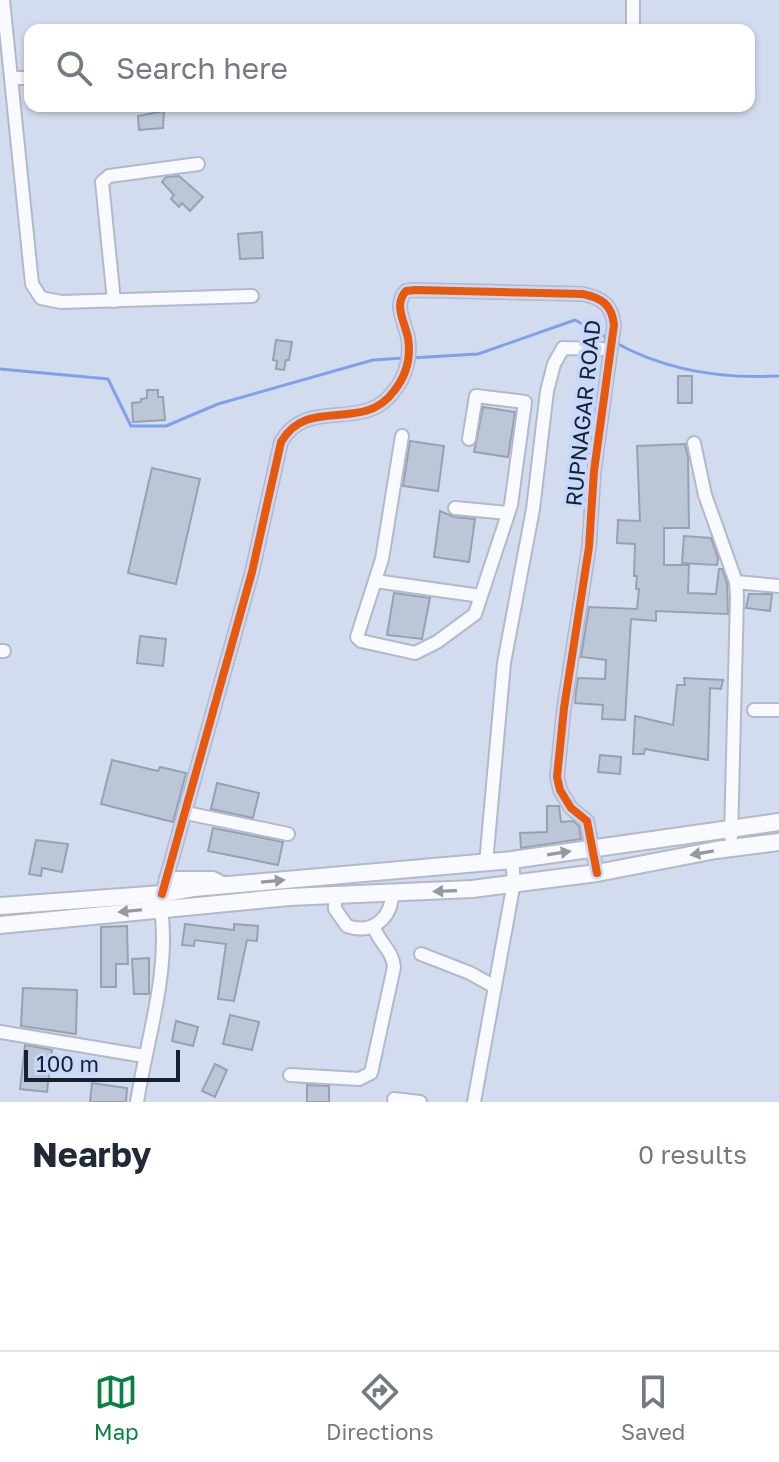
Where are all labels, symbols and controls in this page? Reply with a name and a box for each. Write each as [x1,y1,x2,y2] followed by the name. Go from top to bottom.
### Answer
[24,24,755,112] search box
[52,46,96,90] icon: search
[116,50,288,86] text: Search here
[559,318,606,508] street label: RUPNAGAR ROAD
[547,846,572,859] one-way arrow
[689,847,714,859] one-way arrow
[261,875,286,888] one-way arrow
[432,884,457,897] one-way arrow
[117,904,142,917] one-way arrow
[24,1046,180,1082] scale bar
[36,1050,99,1077] text: 100 m
[32,1134,152,1174] text: Nearby
[638,1139,747,1170] text: 0 results
[94,1370,139,1445] tab: Map
[326,1370,434,1445] tab: Directions
[621,1370,685,1445] tab: Saved

